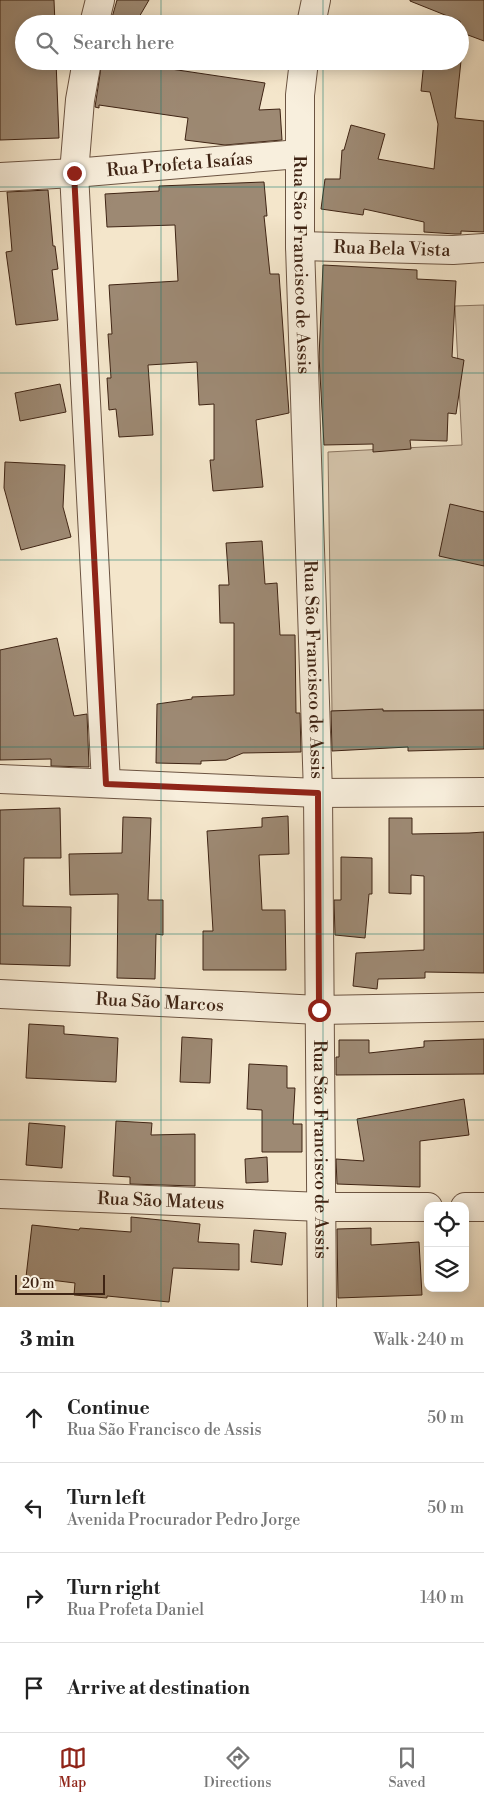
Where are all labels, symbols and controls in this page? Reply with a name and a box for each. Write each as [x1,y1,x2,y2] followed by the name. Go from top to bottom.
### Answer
[15,15,469,70] search box
[33,29,61,57] icon: search
[73,31,174,55] text: Search here
[105,147,254,182] street label: Rua Profeta Isaías
[288,155,315,375] street label: Rua São Francisco de Assis
[63,162,86,185] route end
[333,236,452,262] street label: Rua Bela Vista
[298,560,329,779] street label: Rua São Francisco de Assis
[95,988,225,1017] street label: Rua São Marcos
[308,999,331,1022] route start
[308,1040,333,1259] street label: Rua São Francisco de Assis
[97,1187,225,1215] street label: Rua São Mateus
[424,1202,469,1292] map controls
[424,1202,469,1247] button: locate
[424,1247,469,1292] button: layers
[15,1272,105,1295] scale bar
[22,1275,54,1293] text: 20 m
[20,1327,75,1353] text: 3 min
[373,1330,464,1350] text: Walk · 240 m
[67,1396,150,1420] text: Continue
[20,1404,48,1432] icon: ahead
[427,1408,464,1428] text: 50 m
[67,1420,261,1440] text: Rua São Francisco de Assis
[67,1486,146,1510] text: Turn left
[20,1494,48,1522] icon: left
[427,1498,464,1518] text: 50 m
[67,1510,300,1530] text: Avenida Procurador Pedro Jorge
[67,1576,160,1600] text: Turn right
[20,1584,48,1612] icon: right
[420,1588,464,1608] text: 140 m
[67,1600,204,1620] text: Rua Profeta Daniel
[20,1674,48,1702] icon: arrive
[67,1676,250,1700] text: Arrive at destination
[59,1744,87,1792] tab: Map
[204,1744,271,1792] tab: Directions
[389,1744,425,1792] tab: Saved

